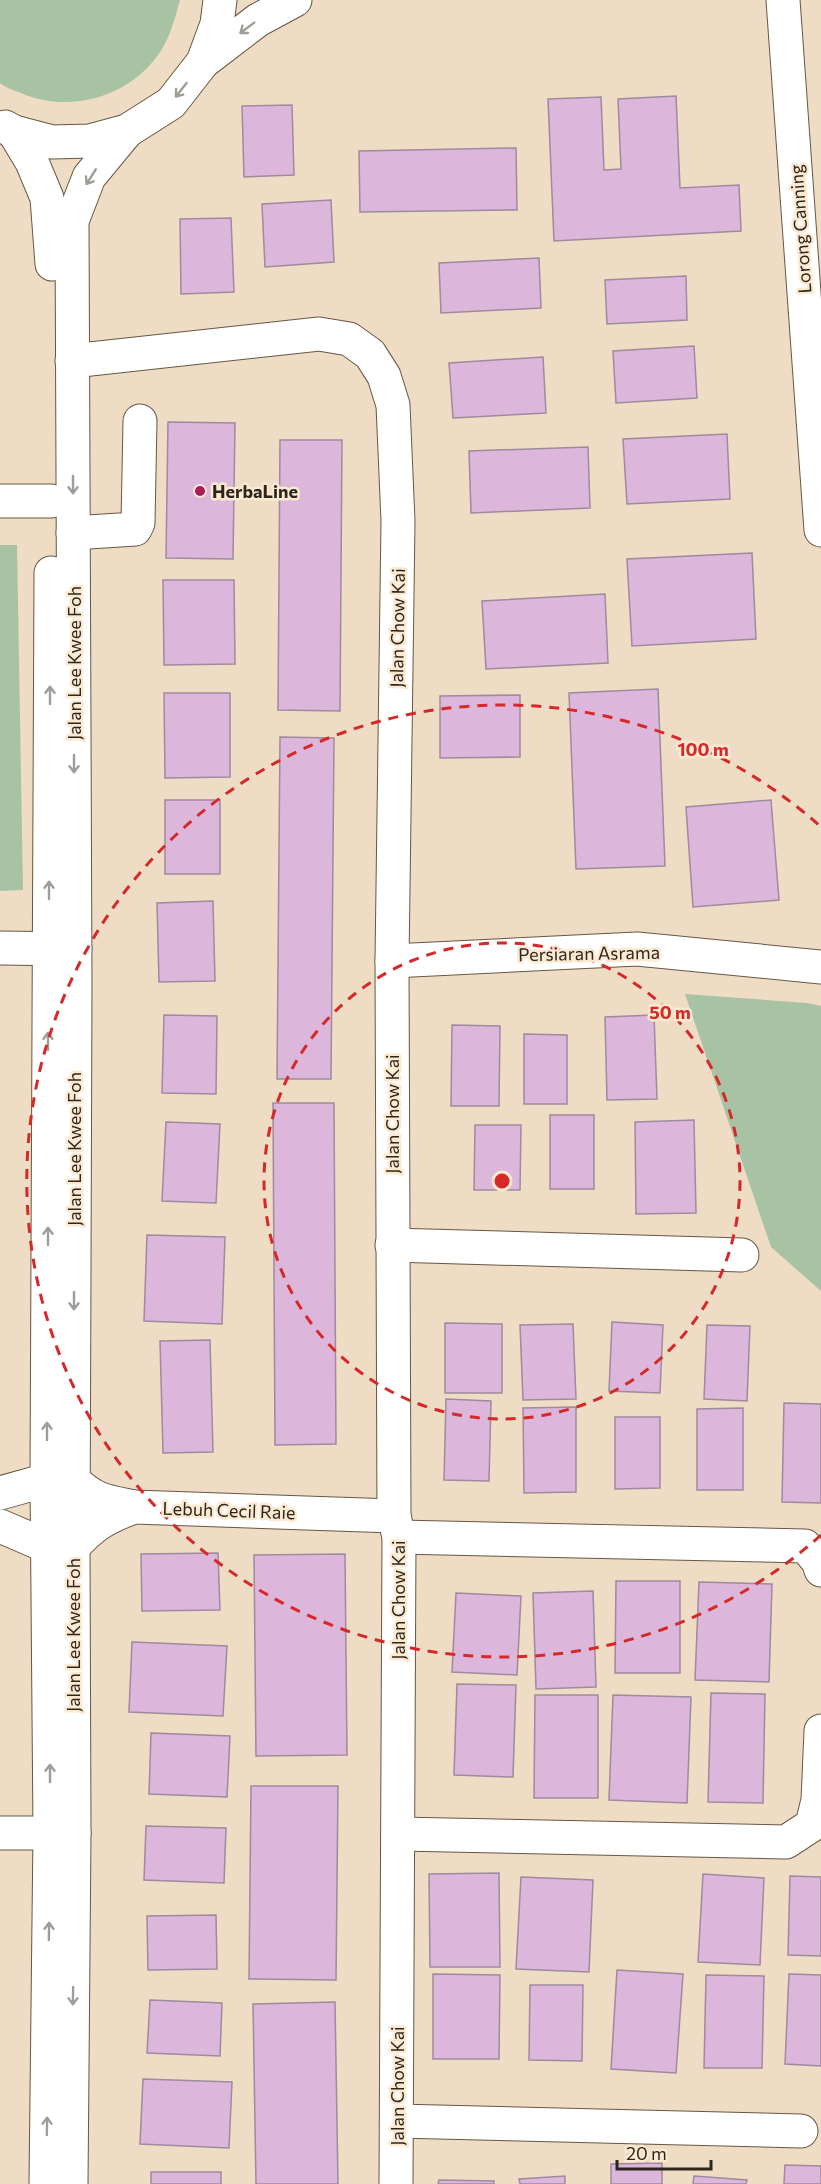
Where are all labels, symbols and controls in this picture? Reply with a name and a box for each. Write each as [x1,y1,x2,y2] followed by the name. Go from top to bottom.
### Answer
[240,22,256,35] one-way arrow
[175,82,187,98] one-way arrow
[785,164,815,294] street label: Lorong Canning
[85,168,97,185] one-way arrow
[67,475,79,495] one-way arrow
[212,480,298,502] place label: HerbaLine
[193,484,207,498] marker: HerbaLine
[385,568,409,688] street label: Jalan Chow Kai
[63,586,85,740] street label: Jalan Lee Kwee Foh
[44,685,56,705] one-way arrow
[677,738,729,760] text: 100 m
[68,754,80,774] one-way arrow
[43,880,55,900] one-way arrow
[518,941,660,965] street label: Persiaran Asrama
[649,1001,691,1023] text: 50 m
[42,1032,54,1052] one-way arrow
[381,1054,403,1174] street label: Jalan Chow Kai
[63,1072,85,1226] street label: Jalan Lee Kwee Foh
[492,1171,512,1191] centre of rings
[42,1227,54,1247] one-way arrow
[68,1291,79,1311] one-way arrow
[41,1422,53,1442] one-way arrow
[162,1497,296,1523] street label: Lebuh Cecil Raie
[387,1540,409,1660] street label: Jalan Chow Kai
[62,1558,84,1712] street label: Jalan Lee Kwee Foh
[44,1764,56,1784] one-way arrow
[43,1921,55,1941] one-way arrow
[67,1986,79,2006] one-way arrow
[386,2026,408,2146] street label: Jalan Chow Kai
[41,2116,53,2136] one-way arrow
[617,2133,712,2171] scale bar
[626,2142,667,2164] text: 20 m

